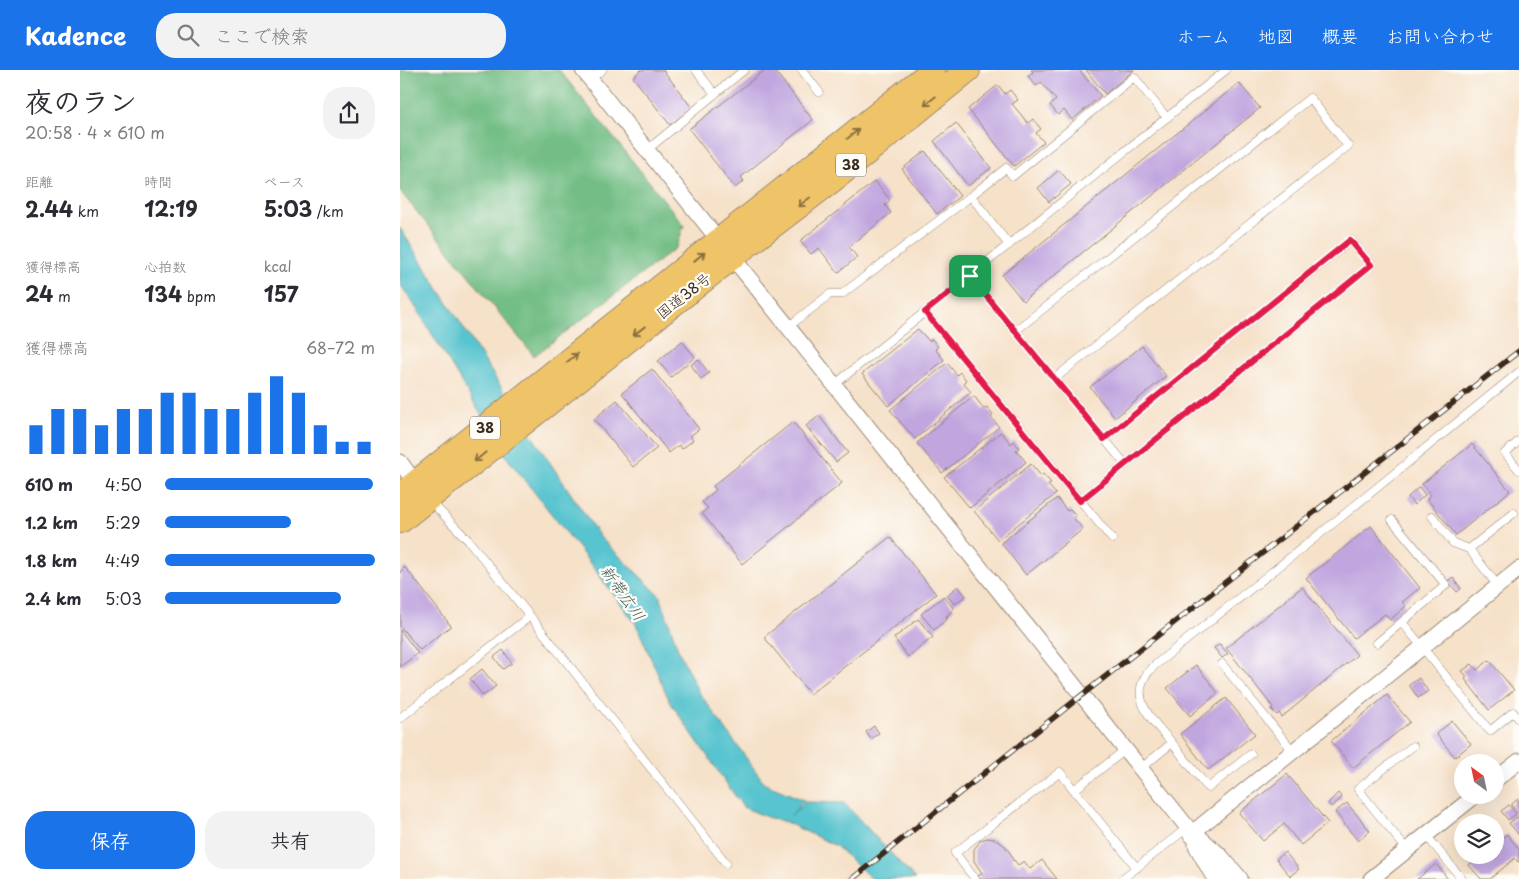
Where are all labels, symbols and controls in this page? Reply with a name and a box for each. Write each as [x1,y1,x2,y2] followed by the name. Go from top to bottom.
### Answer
[156,13,506,58] search box
[25,17,126,53] text: Kadence
[174,21,202,49] icon: search
[214,21,309,49] text: ここで検索
[1177,22,1230,49] text: ホーム
[1258,22,1294,49] text: 地図
[1322,22,1358,49] text: 概要
[1386,22,1494,49] text: お問い合わせ
[25,79,137,122] text: 夜のラン
[323,87,375,139] button: share
[924,95,937,106] one-way arrow
[25,120,165,144] text: 20:58 · 4 × 610 m
[846,129,860,139] one-way arrow
[836,154,866,176] road number: 38
[25,171,53,192] text: 距離
[144,171,172,192] text: 時間
[264,171,305,192] text: ペース
[25,192,73,224] text: 2.44
[144,192,198,224] text: 12:19
[264,192,312,224] text: 5:03
[797,197,810,208] one-way arrow
[73,201,99,222] text: km
[312,201,344,222] text: /km
[692,252,705,263] one-way arrow
[949,255,991,297] pin
[25,256,81,277] text: 獲得標高
[144,256,186,277] text: 心拍数
[264,256,292,277] text: kcal
[956,262,984,290] icon: arrive
[651,266,715,324] street label: 国道38号
[25,277,53,309] text: 24
[144,277,182,309] text: 134
[264,277,299,309] text: 157
[53,286,71,307] text: m
[182,286,216,307] text: bpm
[632,326,646,336] one-way arrow
[25,335,89,359] text: 獲得標高
[306,335,375,359] text: 68–72 m
[565,353,578,364] one-way arrow
[470,416,500,439] road number: 38
[474,452,487,463] one-way arrow
[25,472,73,496] text: 610 m
[105,472,142,496] text: 4:50
[25,510,78,534] text: 1.2 km
[105,510,140,534] text: 5:29
[25,548,77,572] text: 1.8 km
[105,548,140,572] text: 4:49
[596,559,652,626] water label: 新帯広川
[25,586,81,610] text: 2.4 km
[105,586,142,610] text: 5:03
[1454,754,1504,804] north arrow
[1454,754,1504,864] map controls
[25,811,195,869] button: 保存
[205,811,375,869] button: 共有
[1454,814,1504,864] button: layers

